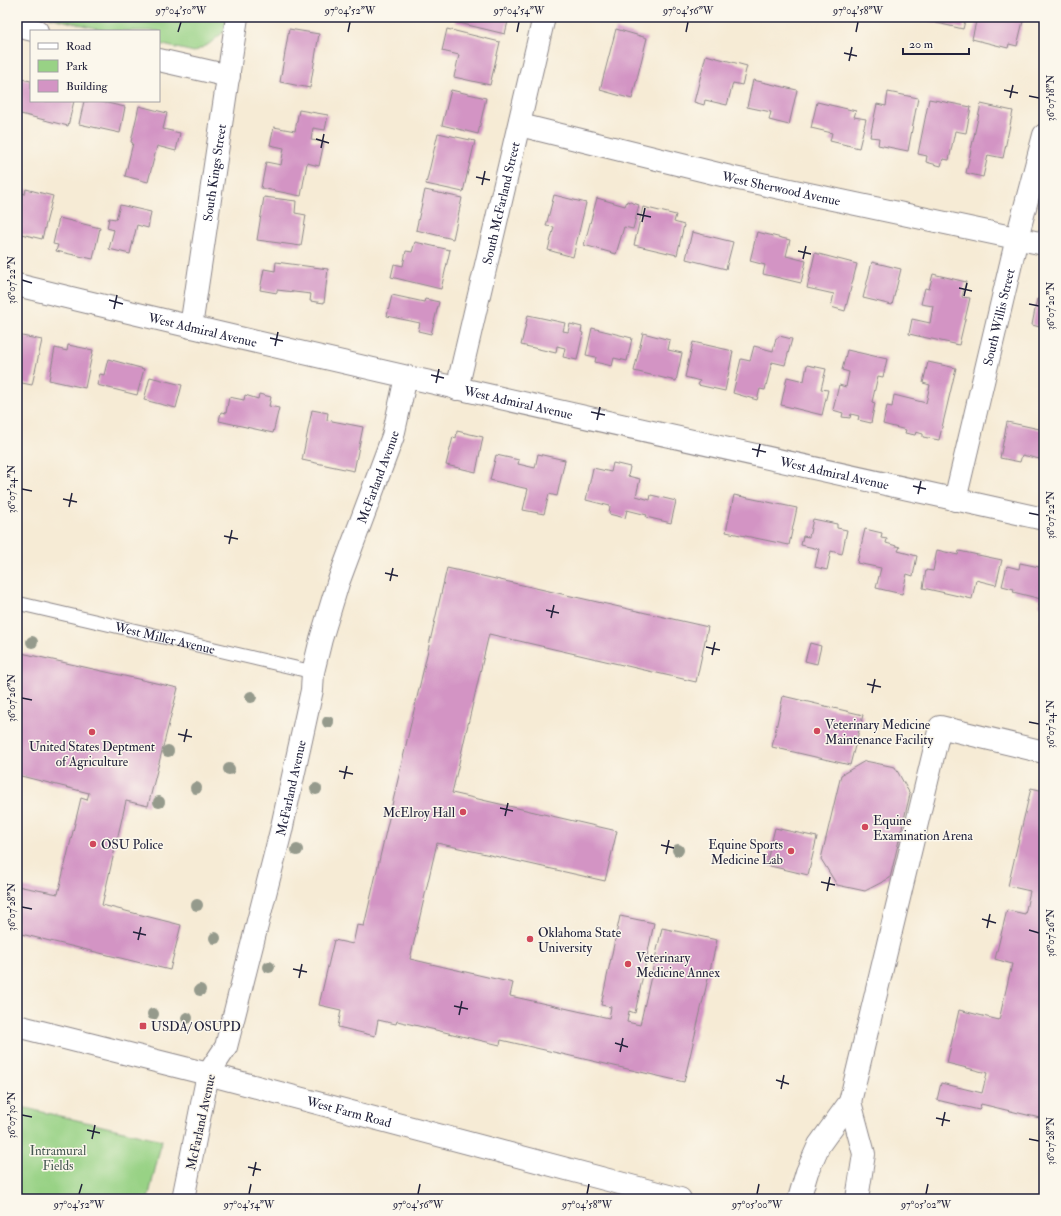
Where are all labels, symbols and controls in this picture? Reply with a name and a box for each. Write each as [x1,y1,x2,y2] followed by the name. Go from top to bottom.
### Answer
[155,5,207,17] text: 97°04'50"W
[324,5,376,17] text: 97°04'52"W
[493,5,545,17] text: 97°04'54"W
[662,5,714,17] text: 97°04'56"W
[832,5,884,17] text: 97°04'58"W
[30,30,160,102] legend
[903,30,969,56] scale bar
[909,37,934,52] text: 20 m
[66,39,91,54] text: Road
[66,59,88,74] text: Park
[1045,75,1057,121] text: 36°07'18"N
[66,79,109,94] text: Building
[200,123,230,223] street label: South Kings Street
[479,140,524,266] street label: South McFarland Street
[719,168,842,210] street label: West Sherwood Avenue
[6,256,18,304] text: 36°07'22"N
[980,267,1019,368] street label: South Willis Street
[1045,282,1057,330] text: 36°07'20"N
[146,310,259,351] street label: West Admiral Avenue
[461,383,575,423] street label: West Admiral Avenue
[354,429,403,526] street label: McFarland Avenue
[778,454,891,494] street label: West Admiral Avenue
[6,465,18,513] text: 36°07'24"N
[1045,491,1057,539] text: 36°07'22"N
[112,619,217,658] street label: West Miller Avenue
[6,674,18,722] text: 36°07'26"N
[1045,700,1057,748] text: 36°07'24"N
[825,717,933,749] place label: Veterinary Medicine Maintenance Facility
[812,726,822,736] marker: Veterinary Medicine Maintenance Facility
[87,727,97,737] marker: United States Deptment of Agriculture
[273,738,310,838] street label: McFarland Avenue
[29,739,155,770] place label: United States Deptment of Agriculture
[383,805,456,822] place label: McElroy Hall
[458,807,468,817] marker: McElroy Hall
[873,813,974,844] place label: Equine Examination Arena
[860,822,870,832] marker: Equine Examination Arena
[101,837,164,853] place label: OSU Police
[708,837,784,868] place label: Equine Sports Medicine Lab
[88,839,98,849] marker: OSU Police
[786,846,796,856] marker: Equine Sports Medicine Lab
[6,883,18,931] text: 36°07'28"N
[1045,909,1057,957] text: 36°07'26"N
[538,925,622,957] place label: Oklahoma State University
[525,934,535,944] marker: Oklahoma State University
[636,950,720,981] place label: Veterinary Medicine Annex
[623,959,633,969] marker: Veterinary Medicine Annex
[151,1019,241,1035] place label: USDA/ OSUPD
[138,1021,148,1031] marker: USDA/ OSUPD
[183,1072,219,1172] street label: McFarland Avenue
[6,1091,18,1138] text: 36°07'30"N
[304,1093,394,1131] street label: West Farm Road
[1045,1117,1057,1165] text: 36°07'28"N
[30,1143,87,1174] park label: Intramural Fields
[53,1199,105,1211] text: 97°04'52"W
[223,1199,275,1211] text: 97°04'54"W
[392,1199,444,1211] text: 97°04'56"W
[561,1199,613,1211] text: 97°04'58"W
[731,1199,783,1211] text: 97°05'00"W
[900,1199,952,1211] text: 97°05'02"W

